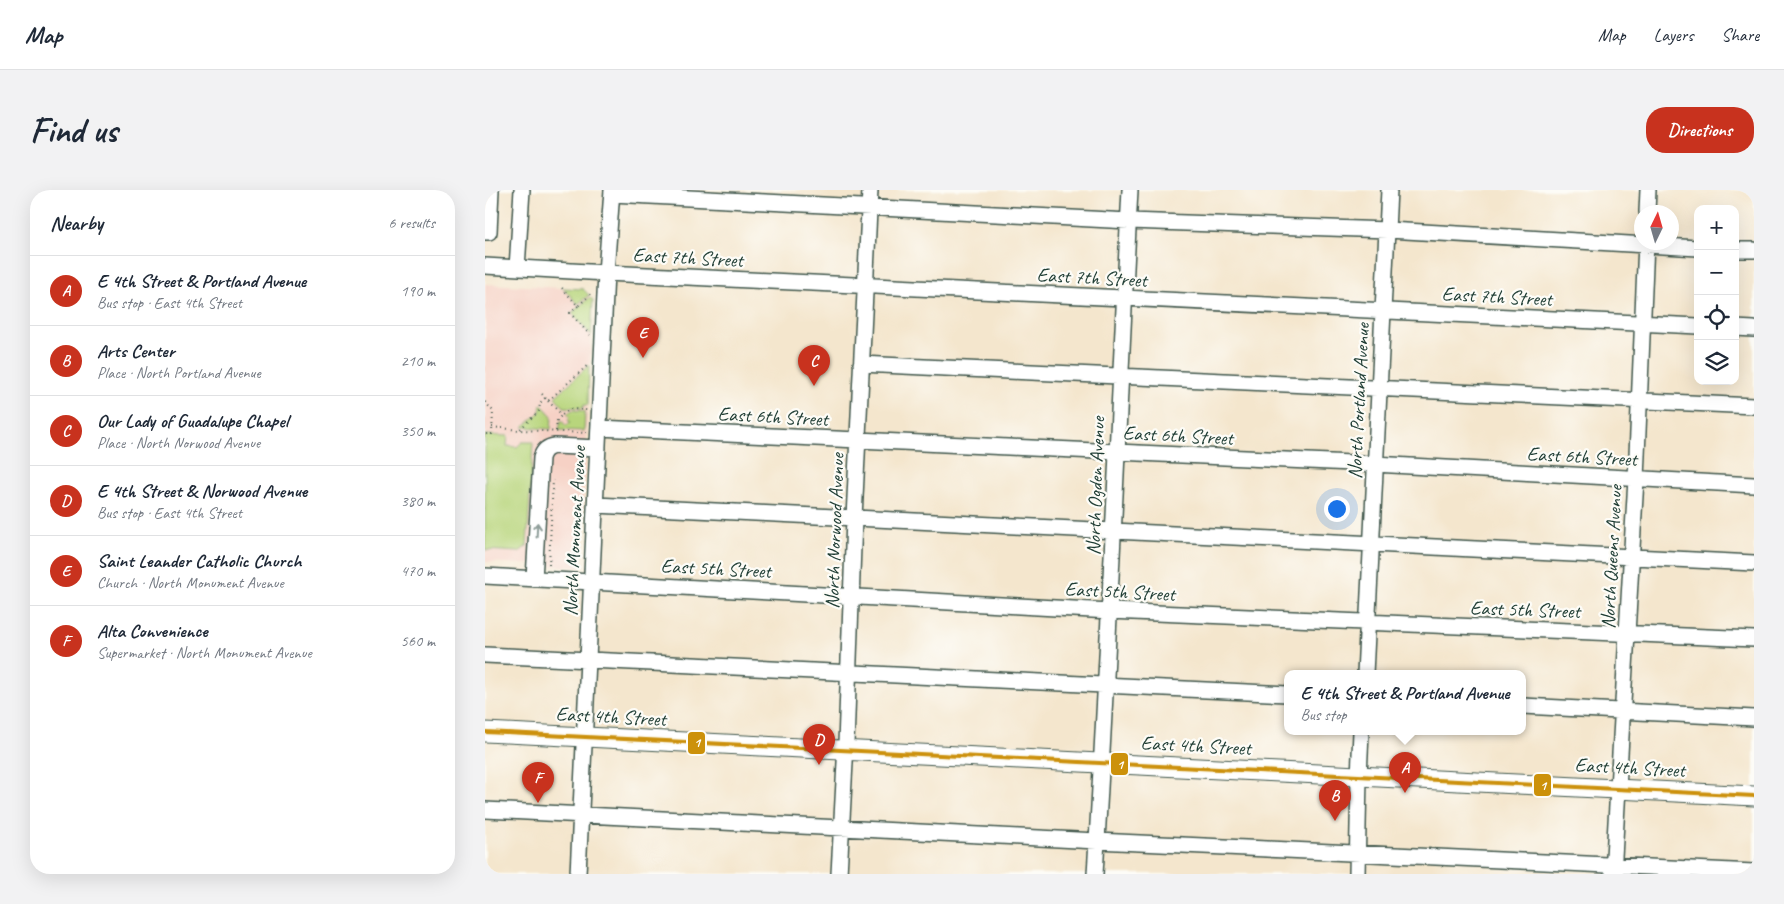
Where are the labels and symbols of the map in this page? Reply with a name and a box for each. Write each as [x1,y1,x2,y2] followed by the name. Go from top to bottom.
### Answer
[1634,205,1679,250] north arrow
[632,242,746,273] street label: East 7th Street
[1036,262,1150,293] street label: East 7th Street
[1441,281,1555,312] street label: East 7th Street
[627,317,659,358] pin: E
[1342,321,1375,480] street label: North Portland Avenue
[798,345,830,386] pin: C
[717,401,831,432] street label: East 6th Street
[1081,415,1110,556] street label: North Ogden Avenue
[1122,420,1236,451] street label: East 6th Street
[1526,441,1640,472] street label: East 6th Street
[558,444,592,617] street label: North Monument Avenue
[819,451,850,609] street label: North Norwood Avenue
[1595,483,1628,629] street label: North Queens Avenue
[1324,496,1350,522] your location
[533,522,542,538] one-way arrow
[660,553,774,584] street label: East 5th Street
[1064,576,1178,607] street label: East 5th Street
[1469,595,1583,624] street label: East 5th Street
[555,701,669,732] street label: East 4th Street
[803,724,835,765] pin: D
[1140,730,1254,761] street label: East 4th Street
[687,731,706,755] line badge: 1
[694,734,702,751] text: 1
[1110,752,1129,776] line badge: 1
[1389,752,1421,793] pin: A
[1574,752,1688,783] street label: East 4th Street
[1117,756,1125,773] text: 1
[522,762,554,803] pin: F
[1533,773,1552,797] line badge: 1
[1540,777,1548,794] text: 1
[1319,780,1351,821] pin: B

